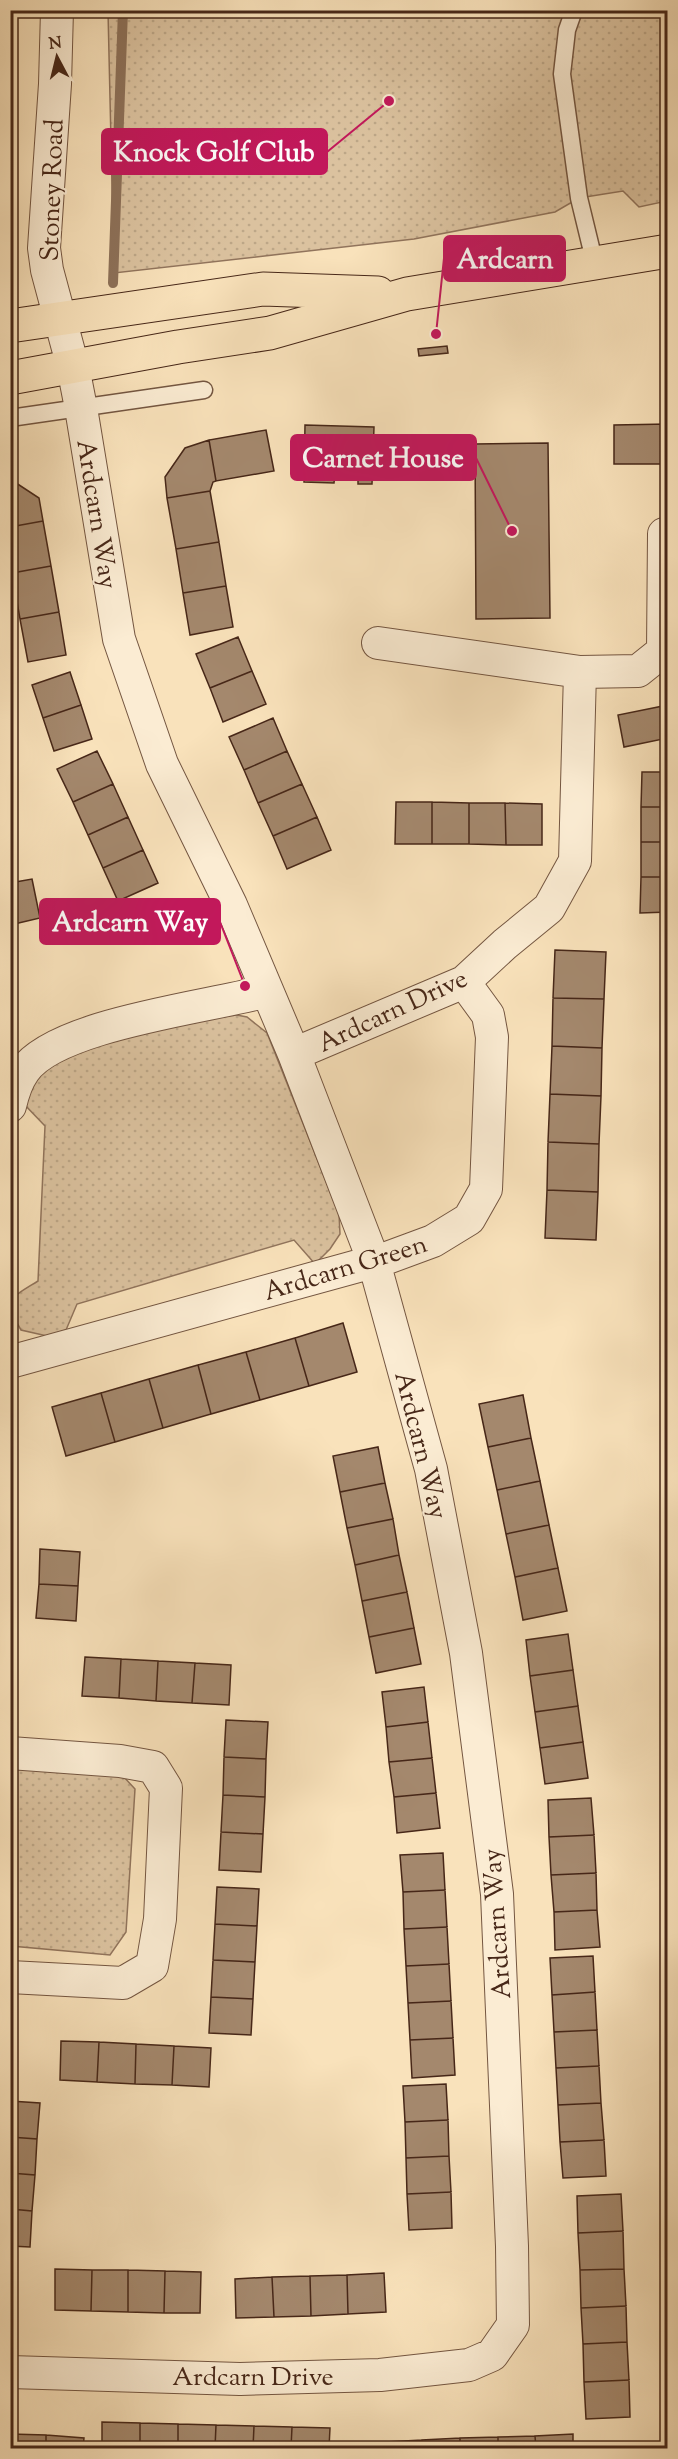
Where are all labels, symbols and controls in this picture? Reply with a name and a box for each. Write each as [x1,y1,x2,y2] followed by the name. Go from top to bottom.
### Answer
[27,27,87,87] north arrow
[48,32,63,57] text: N
[33,118,74,262] street label: Stoney Road
[102,129,327,174] callout: Knock Golf Club
[114,135,315,174] text: Knock Golf Club
[444,236,565,281] callout: Ardcarn
[457,242,553,281] text: Ardcarn
[291,435,476,480] callout: Carnet House
[65,437,126,592] street label: Ardcarn Way
[302,441,464,480] text: Carnet House
[40,899,220,944] callout: Ardcarn Way
[52,905,209,944] text: Ardcarn Way
[312,961,474,1063] street label: Ardcarn Drive
[259,1227,432,1312] street label: Ardcarn Green
[383,1368,456,1523] street label: Ardcarn Way
[475,1847,522,2000] street label: Ardcarn Way
[172,2360,334,2397] street label: Ardcarn Drive

